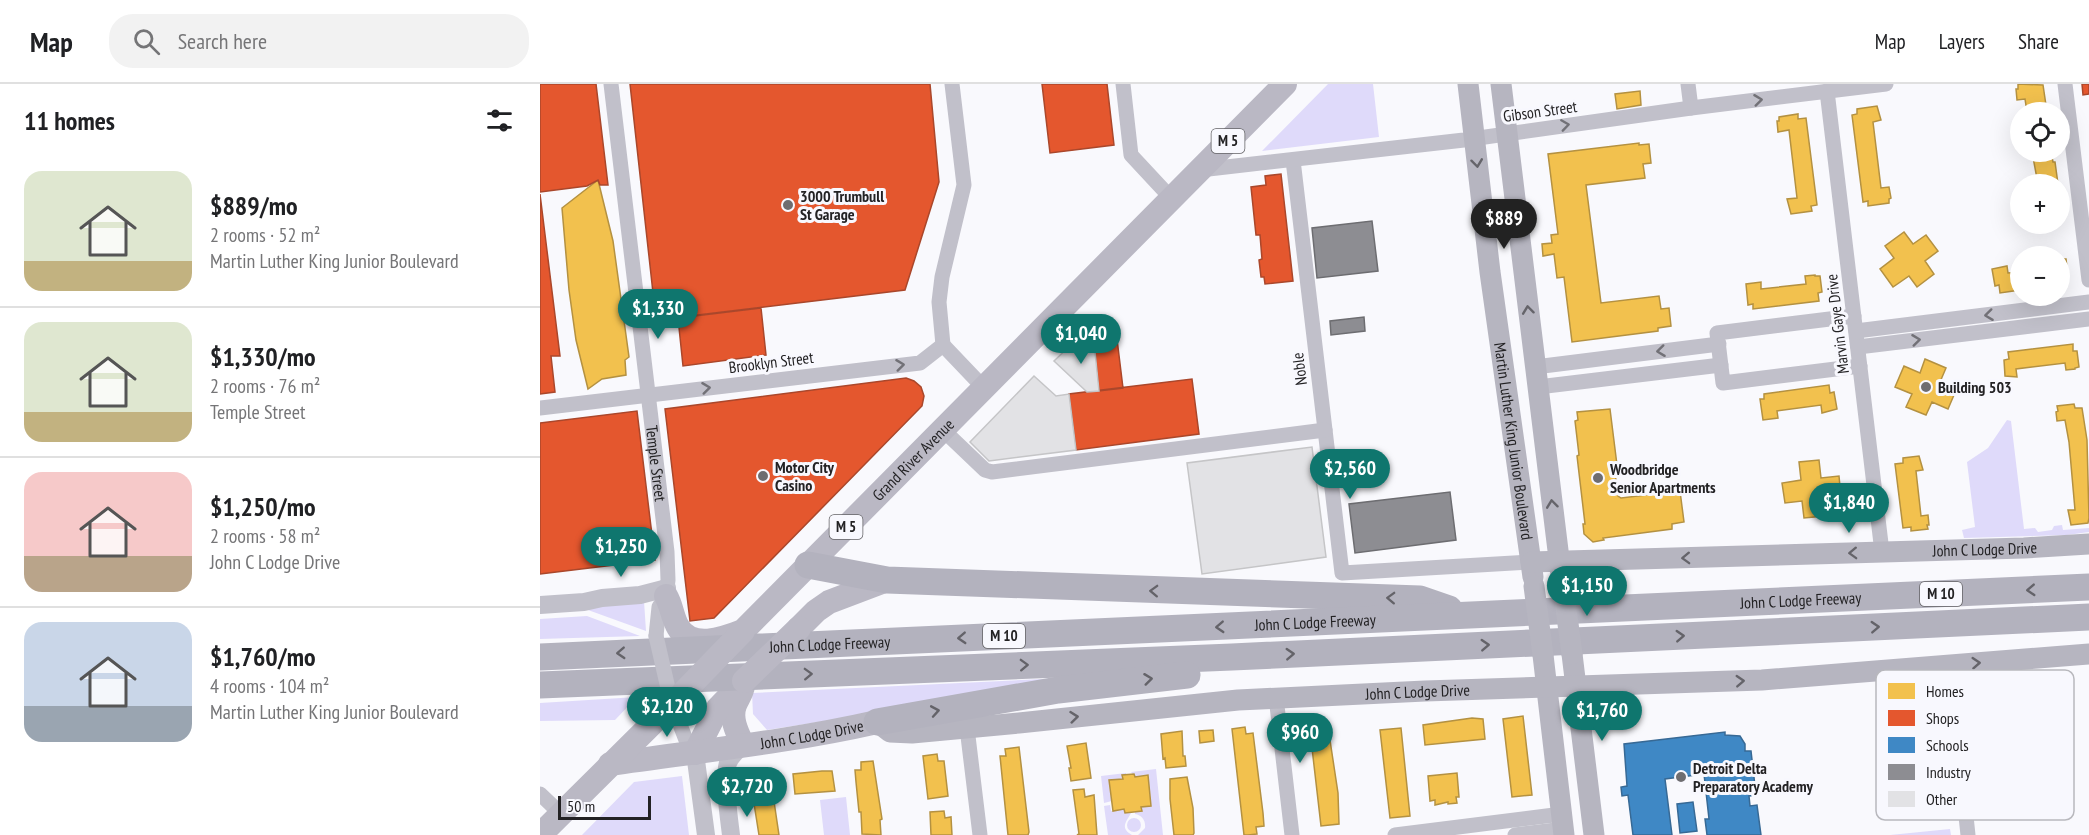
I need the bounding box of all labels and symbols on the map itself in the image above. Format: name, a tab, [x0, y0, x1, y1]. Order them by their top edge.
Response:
one-way arrow	[1753, 94, 1763, 106]
street label: Gibson Street	[1502, 96, 1579, 126]
one-way arrow	[1560, 120, 1569, 132]
road number: M 5	[1212, 129, 1244, 153]
one-way arrow	[1470, 158, 1483, 167]
place label: 3000 Trumbull St Garage	[800, 186, 884, 224]
marker: 3000 Trumbull St Garage	[781, 198, 795, 212]
pin: $889	[1468, 199, 1540, 250]
street label: Marvin Gaye Drive	[1821, 273, 1853, 375]
pin: $1,330	[609, 289, 707, 340]
one-way arrow	[1523, 306, 1535, 315]
one-way arrow	[1985, 308, 1994, 321]
pin: $1,040	[1032, 314, 1130, 365]
one-way arrow	[1911, 334, 1920, 347]
street label: Martin Luther King Junior Boulevard	[1490, 341, 1538, 541]
one-way arrow	[1656, 344, 1665, 357]
street label: Brooklyn Street	[727, 347, 815, 377]
street label: Noble	[1287, 351, 1311, 387]
one-way arrow	[895, 359, 904, 372]
place label: Building 503	[1938, 377, 2012, 397]
marker: Building 503	[1919, 380, 1933, 394]
one-way arrow	[702, 383, 711, 395]
street label: Grand River Avenue	[868, 414, 958, 505]
street label: Temple Street	[642, 424, 671, 503]
pin: $2,560	[1301, 449, 1399, 500]
place label: Motor City Casino	[775, 457, 835, 495]
place label: Woodbridge Senior Apartments	[1609, 459, 1716, 497]
marker: Motor City Casino	[756, 469, 770, 483]
marker: Woodbridge Senior Apartments	[1591, 471, 1605, 485]
pin: $1,840	[1800, 483, 1898, 534]
one-way arrow	[1546, 499, 1558, 508]
road number: M 5	[830, 515, 862, 539]
pin: $1,250	[572, 527, 670, 578]
street label: John C Lodge Drive	[1931, 537, 2038, 561]
one-way arrow	[1849, 547, 1858, 560]
one-way arrow	[1681, 552, 1690, 564]
pin: $1,150	[1538, 566, 1636, 617]
road number: M 10	[1920, 582, 1962, 606]
one-way arrow	[1149, 584, 1158, 597]
one-way arrow	[2026, 584, 2035, 596]
street label: John C Lodge Freeway	[1739, 587, 1862, 613]
one-way arrow	[1386, 592, 1395, 604]
street label: John C Lodge Freeway	[1253, 609, 1376, 635]
one-way arrow	[1216, 620, 1225, 633]
one-way arrow	[1870, 620, 1879, 633]
road number: M 10	[983, 624, 1025, 648]
one-way arrow	[1675, 629, 1684, 642]
street label: John C Lodge Freeway	[768, 631, 891, 657]
one-way arrow	[958, 632, 967, 645]
one-way arrow	[1481, 639, 1490, 652]
one-way arrow	[616, 647, 625, 660]
one-way arrow	[1286, 648, 1295, 661]
one-way arrow	[1972, 657, 1981, 670]
one-way arrow	[1020, 659, 1029, 672]
one-way arrow	[804, 667, 813, 680]
legend	[1876, 670, 2074, 820]
one-way arrow	[1144, 674, 1153, 686]
one-way arrow	[1736, 675, 1745, 688]
street label: John C Lodge Drive	[1364, 680, 1470, 704]
text: Homes	[1926, 681, 1964, 701]
pin: $2,120	[618, 687, 716, 738]
pin: $1,760	[1553, 691, 1651, 742]
one-way arrow	[929, 705, 939, 718]
text: Shops	[1926, 708, 1959, 728]
one-way arrow	[1069, 712, 1079, 724]
pin: $960	[1264, 713, 1336, 764]
street label: John C Lodge Drive	[758, 715, 865, 753]
text: Schools	[1926, 735, 1969, 755]
place label: Detroit Delta Preparatory Academy	[1693, 758, 1814, 796]
text: Industry	[1926, 762, 1971, 782]
pin: $2,720	[698, 767, 796, 818]
marker: Detroit Delta Preparatory Academy	[1674, 770, 1688, 784]
text: Other	[1926, 789, 1958, 809]
scale bar	[558, 793, 651, 820]

